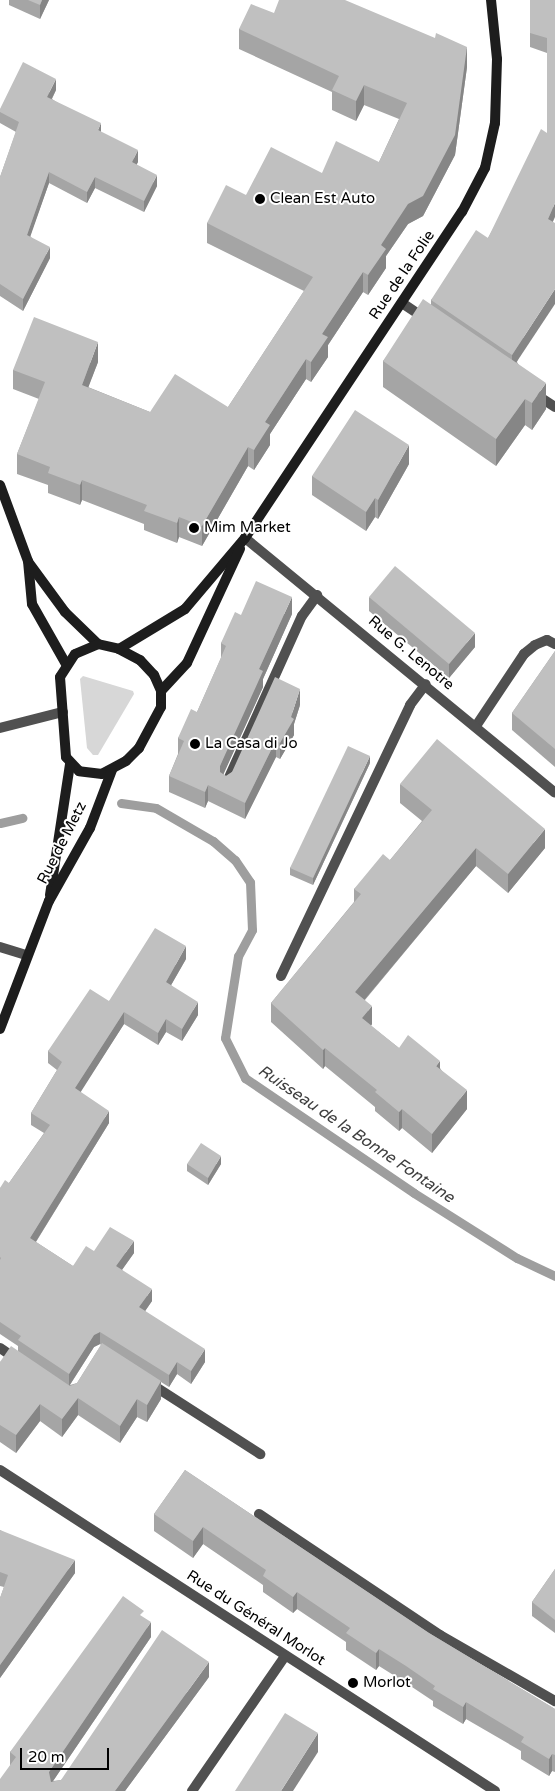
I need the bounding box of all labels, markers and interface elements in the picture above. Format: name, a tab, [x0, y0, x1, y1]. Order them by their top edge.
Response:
place label: Clean Est Auto	[270, 190, 375, 208]
marker: Clean Est Auto	[254, 193, 266, 205]
street label: Rue de la Folie	[366, 227, 438, 323]
place label: Mim Market	[204, 519, 291, 537]
marker: Mim Market	[188, 522, 200, 534]
street label: Rue G. Lenotre	[364, 612, 458, 694]
place label: La Casa di Jo	[205, 735, 298, 753]
marker: La Casa di Jo	[189, 738, 201, 750]
street label: Rue de Metz	[34, 799, 90, 887]
water label: Ruisseau de la Bonne Fontaine	[254, 1061, 458, 1207]
street label: Rue du Général Morlot	[183, 1566, 329, 1670]
place label: Morlot	[363, 1674, 411, 1692]
marker: Morlot	[347, 1677, 359, 1689]
scale bar	[22, 1738, 111, 1770]
text: 20 m	[28, 1748, 65, 1766]

